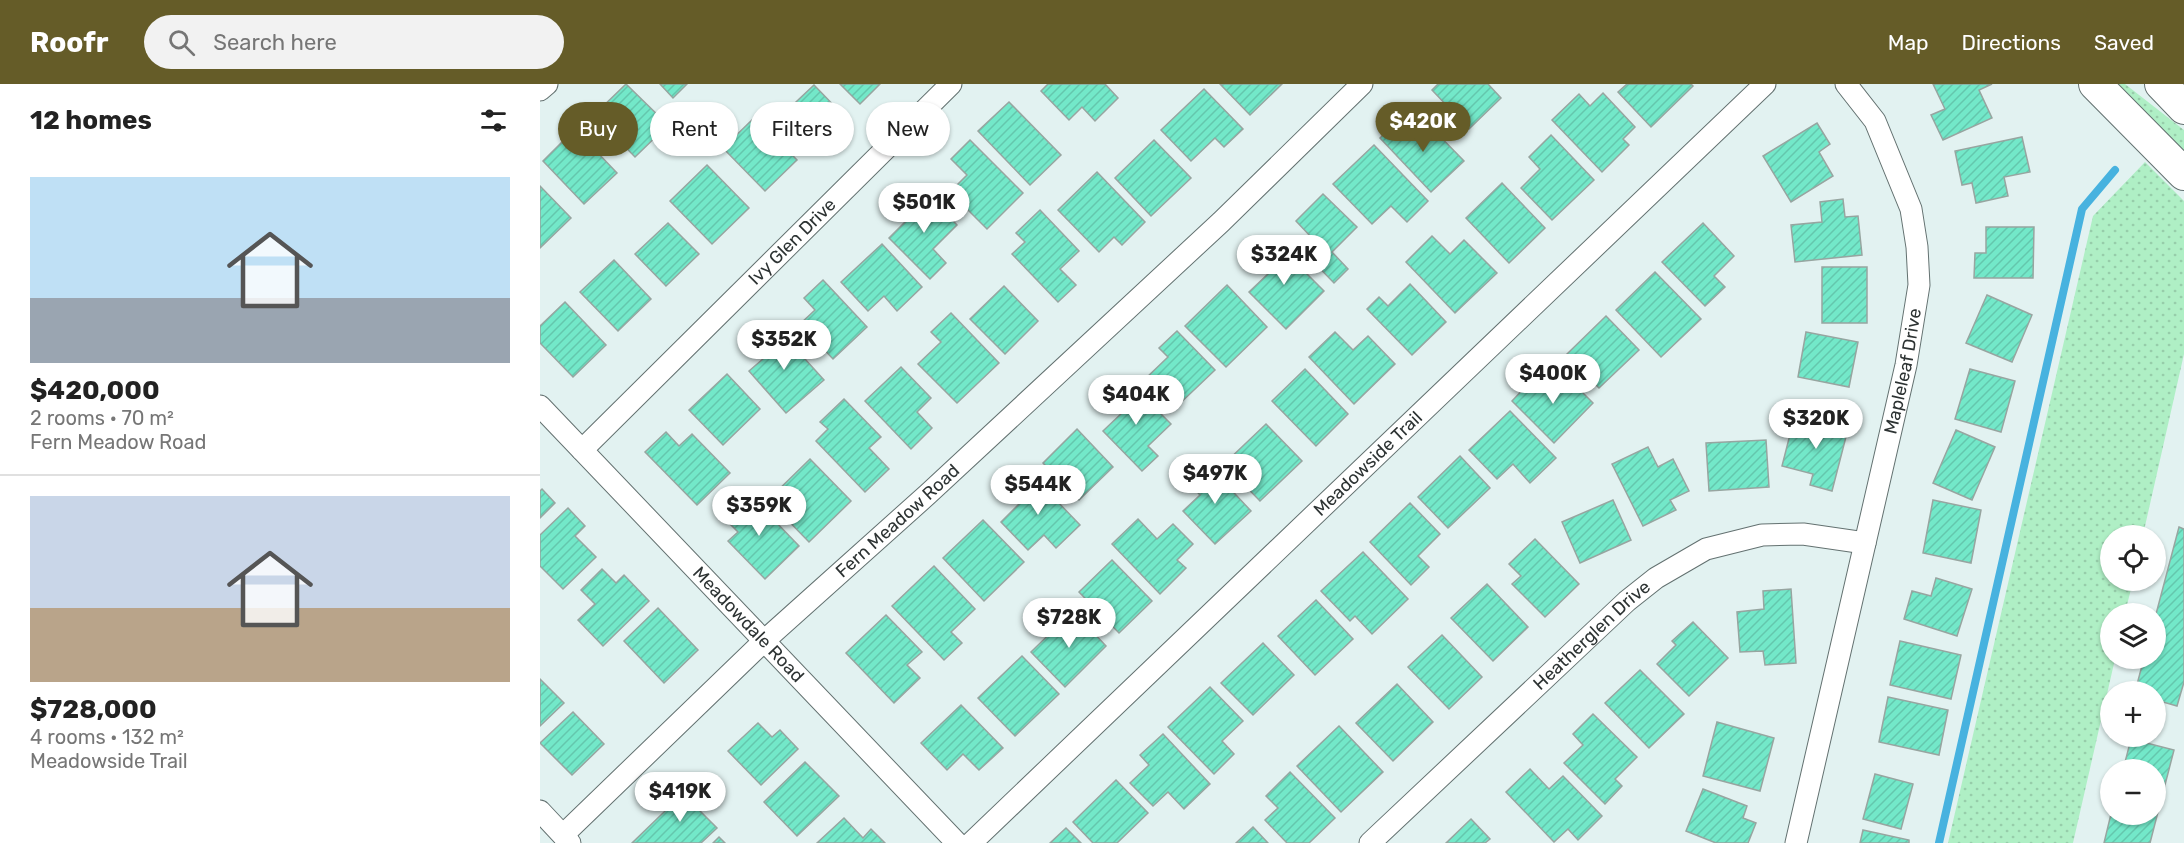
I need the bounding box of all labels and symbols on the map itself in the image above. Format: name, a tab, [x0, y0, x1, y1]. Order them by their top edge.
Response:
pin: $420K	[1381, 102, 1465, 153]
pin: $501K	[882, 183, 966, 234]
street label: Ivy Glen Drive	[744, 194, 840, 290]
pin: $324K	[1242, 235, 1326, 286]
street label: Mapleleaf Drive	[1879, 306, 1926, 436]
pin: $352K	[742, 320, 826, 371]
pin: $400K	[1511, 354, 1595, 405]
pin: $404K	[1094, 375, 1178, 426]
pin: $320K	[1774, 399, 1858, 450]
street label: Meadowside Trail	[1309, 407, 1427, 521]
pin: $497K	[1173, 454, 1257, 505]
street label: Fern Meadow Road	[831, 460, 964, 582]
pin: $544K	[996, 465, 1080, 516]
pin: $359K	[717, 486, 801, 537]
street label: Meadowdale Road	[688, 562, 809, 687]
street label: Heatherglen Drive	[1529, 576, 1655, 695]
pin: $728K	[1027, 598, 1111, 649]
pin: $419K	[638, 772, 722, 823]

